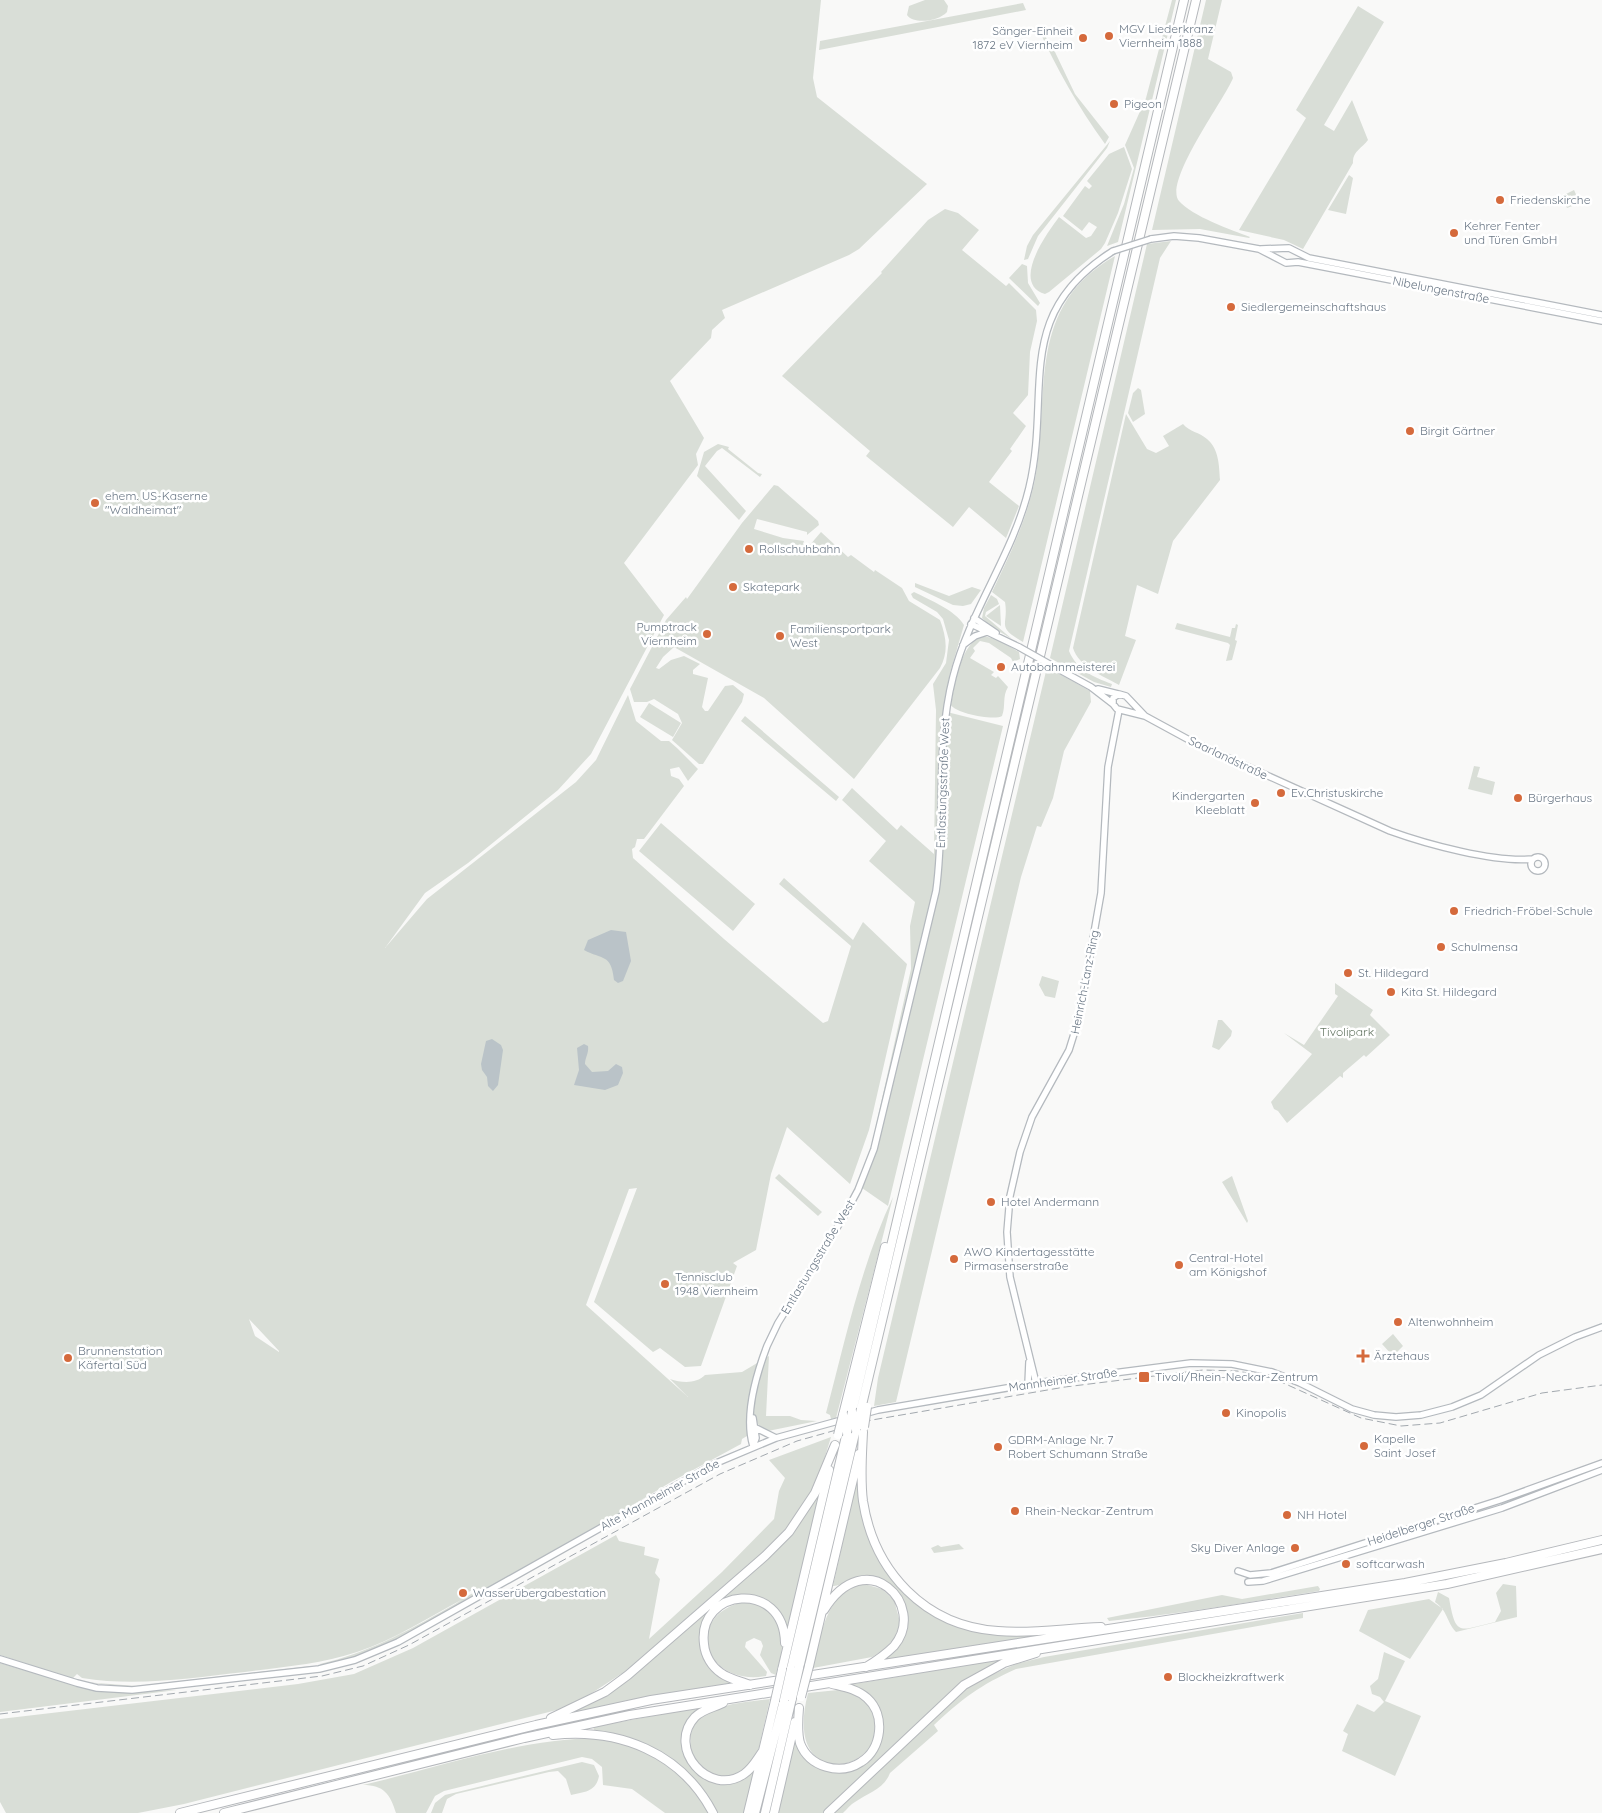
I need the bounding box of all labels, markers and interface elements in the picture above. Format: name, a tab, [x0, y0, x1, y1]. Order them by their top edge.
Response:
place label: MGV Liederkranz Viernheim 1888	[1119, 21, 1214, 50]
place label: Sänger-Einheit 1872 eV Viernheim	[973, 23, 1073, 52]
marker: MGV Liederkranz Viernheim 1888	[1103, 30, 1115, 42]
marker: Sänger-Einheit 1872 eV Viernheim	[1077, 32, 1089, 44]
place label: Pigeon	[1124, 96, 1162, 111]
marker: Pigeon	[1108, 98, 1120, 110]
place label: Friedenskirche	[1510, 192, 1591, 207]
marker: Friedenskirche	[1494, 194, 1506, 206]
place label: Kehrer Fenter und Türen GmbH	[1464, 218, 1558, 247]
marker: Kehrer Fenter und Türen GmbH	[1448, 227, 1460, 239]
street label: Nibelungenstraße	[1391, 273, 1491, 306]
place label: Siedlergemeinschaftshaus	[1241, 299, 1387, 314]
marker: Siedlergemeinschaftshaus	[1225, 301, 1237, 313]
place label: Birgit Gärtner	[1420, 423, 1495, 438]
marker: Birgit Gärtner	[1404, 425, 1416, 437]
place label: ehem. US-Kaserne "Waldheimat"	[105, 488, 208, 517]
marker: ehem. US-Kaserne "Waldheimat"	[89, 497, 101, 509]
place label: Rollschuhbahn	[759, 541, 840, 556]
marker: Rollschuhbahn	[743, 543, 755, 555]
place label: Skatepark	[743, 579, 800, 594]
marker: Skatepark	[727, 581, 739, 593]
place label: Pumptrack Viernheim	[636, 619, 697, 648]
place label: Familiensportpark West	[790, 621, 891, 650]
marker: Pumptrack Viernheim	[701, 628, 713, 640]
marker: Familiensportpark West	[774, 630, 786, 642]
place label: Autobahnmeisterei	[1011, 659, 1115, 674]
marker: Autobahnmeisterei	[995, 661, 1007, 673]
street label: Entlastungsstraße West	[933, 717, 952, 849]
street label: Saarlandstraße	[1186, 733, 1270, 783]
place label: Ev.Christuskirche	[1291, 785, 1384, 800]
marker: Ev.Christuskirche	[1275, 787, 1287, 799]
place label: Kindergarten Kleeblatt	[1172, 788, 1245, 817]
place label: Bürgerhaus	[1528, 790, 1593, 805]
marker: Bürgerhaus	[1512, 792, 1524, 804]
marker: Kindergarten Kleeblatt	[1249, 797, 1261, 809]
place label: Friedrich-Fröbel-Schule	[1464, 903, 1593, 918]
marker: Friedrich-Fröbel-Schule	[1448, 905, 1460, 917]
street label: Heinrich-Lanz-Ring	[1067, 929, 1102, 1035]
place label: Schulmensa	[1451, 939, 1518, 954]
marker: Schulmensa	[1435, 941, 1447, 953]
place label: St. Hildegard	[1358, 965, 1428, 980]
marker: St. Hildegard	[1342, 967, 1354, 979]
place label: Kita St. Hildegard	[1401, 984, 1497, 999]
marker: Kita St. Hildegard	[1385, 986, 1397, 998]
park label: Tivolipark	[1320, 1024, 1374, 1039]
place label: Hotel Andermann	[1001, 1194, 1099, 1209]
marker: Hotel Andermann	[985, 1196, 997, 1208]
street label: Entlastungsstraße West	[777, 1197, 858, 1317]
place label: AWO Kindertagesstätte Pirmasenserstraße	[964, 1244, 1095, 1273]
place label: Central-Hotel am Königshof	[1189, 1250, 1267, 1279]
marker: AWO Kindertagesstätte Pirmasenserstraße	[948, 1253, 960, 1265]
marker: Central-Hotel am Königshof	[1173, 1259, 1185, 1271]
place label: Tennisclub 1948 Viernheim	[675, 1269, 758, 1298]
marker: Tennisclub 1948 Viernheim	[659, 1278, 671, 1290]
place label: Altenwohnheim	[1408, 1314, 1493, 1329]
marker: Altenwohnheim	[1392, 1316, 1404, 1328]
place label: Brunnenstation Käfertal Süd	[78, 1343, 163, 1372]
place label: Ärztehaus	[1374, 1348, 1430, 1363]
marker: Ärztehaus	[1356, 1349, 1370, 1363]
marker: Brunnenstation Käfertal Süd	[62, 1352, 74, 1364]
street label: Mannheimer Straße	[1008, 1364, 1118, 1395]
place label: Tivoli/Rhein-Neckar-Zentrum	[1155, 1369, 1318, 1384]
marker: Tivoli/Rhein-Neckar-Zentrum	[1137, 1370, 1151, 1384]
place label: Kinopolis	[1236, 1405, 1287, 1420]
marker: Kinopolis	[1220, 1407, 1232, 1419]
place label: Kapelle Saint Josef	[1374, 1431, 1436, 1460]
place label: GDRM-Anlage Nr. 7 Robert Schumann Straße	[1008, 1432, 1148, 1461]
marker: Kapelle Saint Josef	[1358, 1440, 1370, 1452]
marker: GDRM-Anlage Nr. 7 Robert Schumann Straße	[992, 1441, 1004, 1453]
street label: Alte Mannheimer Straße	[598, 1455, 722, 1534]
street label: Heidelberger Straße	[1365, 1500, 1477, 1549]
place label: Rhein-Neckar-Zentrum	[1025, 1503, 1153, 1518]
marker: Rhein-Neckar-Zentrum	[1009, 1505, 1021, 1517]
place label: NH Hotel	[1297, 1507, 1347, 1522]
marker: NH Hotel	[1281, 1509, 1293, 1521]
place label: Sky Diver Anlage	[1191, 1540, 1285, 1555]
marker: Sky Diver Anlage	[1289, 1542, 1301, 1554]
place label: softcarwash	[1356, 1556, 1425, 1571]
marker: softcarwash	[1340, 1558, 1352, 1570]
place label: Wasserübergabestation	[473, 1585, 606, 1600]
marker: Wasserübergabestation	[457, 1587, 469, 1599]
place label: Blockheizkraftwerk	[1178, 1669, 1284, 1684]
marker: Blockheizkraftwerk	[1162, 1671, 1174, 1683]

